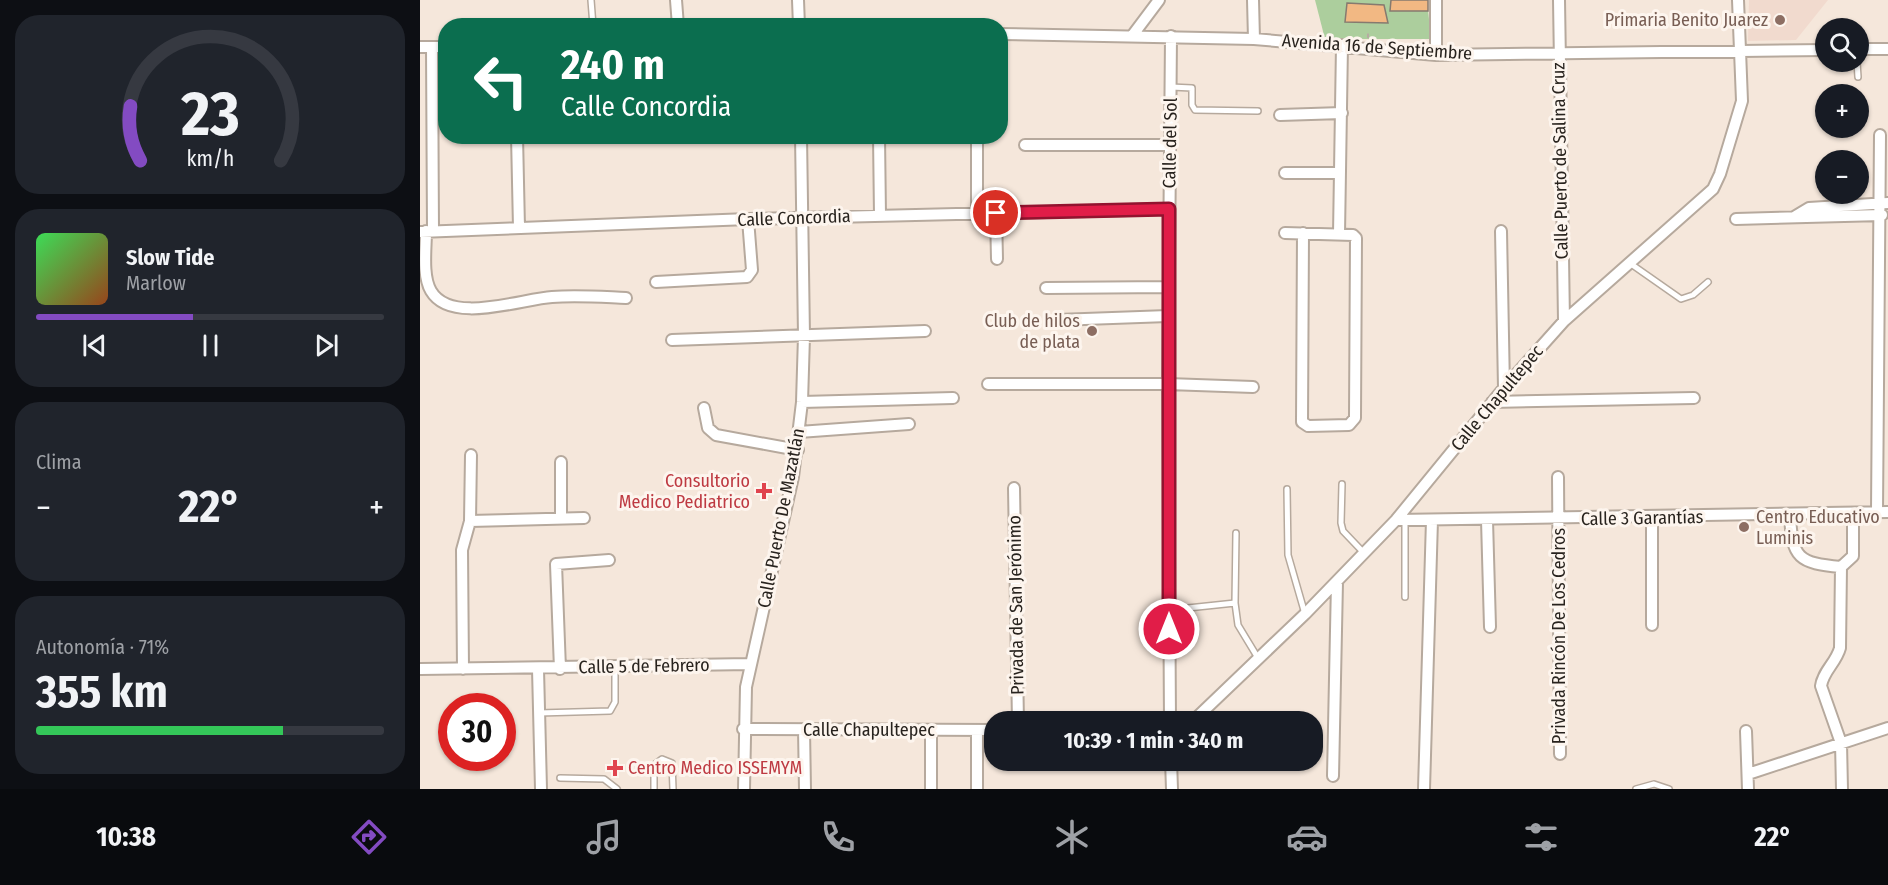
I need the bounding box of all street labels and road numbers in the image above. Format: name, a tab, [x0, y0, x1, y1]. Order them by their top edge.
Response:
street label: Avenida 16 de Septiembre	[1281, 29, 1473, 65]
street label: Calle Puerto de Salina Cruz	[1547, 62, 1573, 260]
street label: Calle del Sol	[1158, 97, 1182, 189]
street label: Calle Concordia	[737, 205, 851, 231]
street label: Calle Chapultepec	[1446, 340, 1548, 456]
street label: Calle Puerto De Mazatlán	[753, 426, 809, 610]
street label: Calle 3 Garantías	[1581, 506, 1704, 530]
street label: Privada de San Jerónimo	[1003, 515, 1029, 695]
street label: Privada Rincón De Los Cedros	[1548, 528, 1570, 744]
street label: Calle 5 de Febrero	[578, 654, 710, 678]
street label: Calle Chapultepec	[803, 719, 935, 741]

